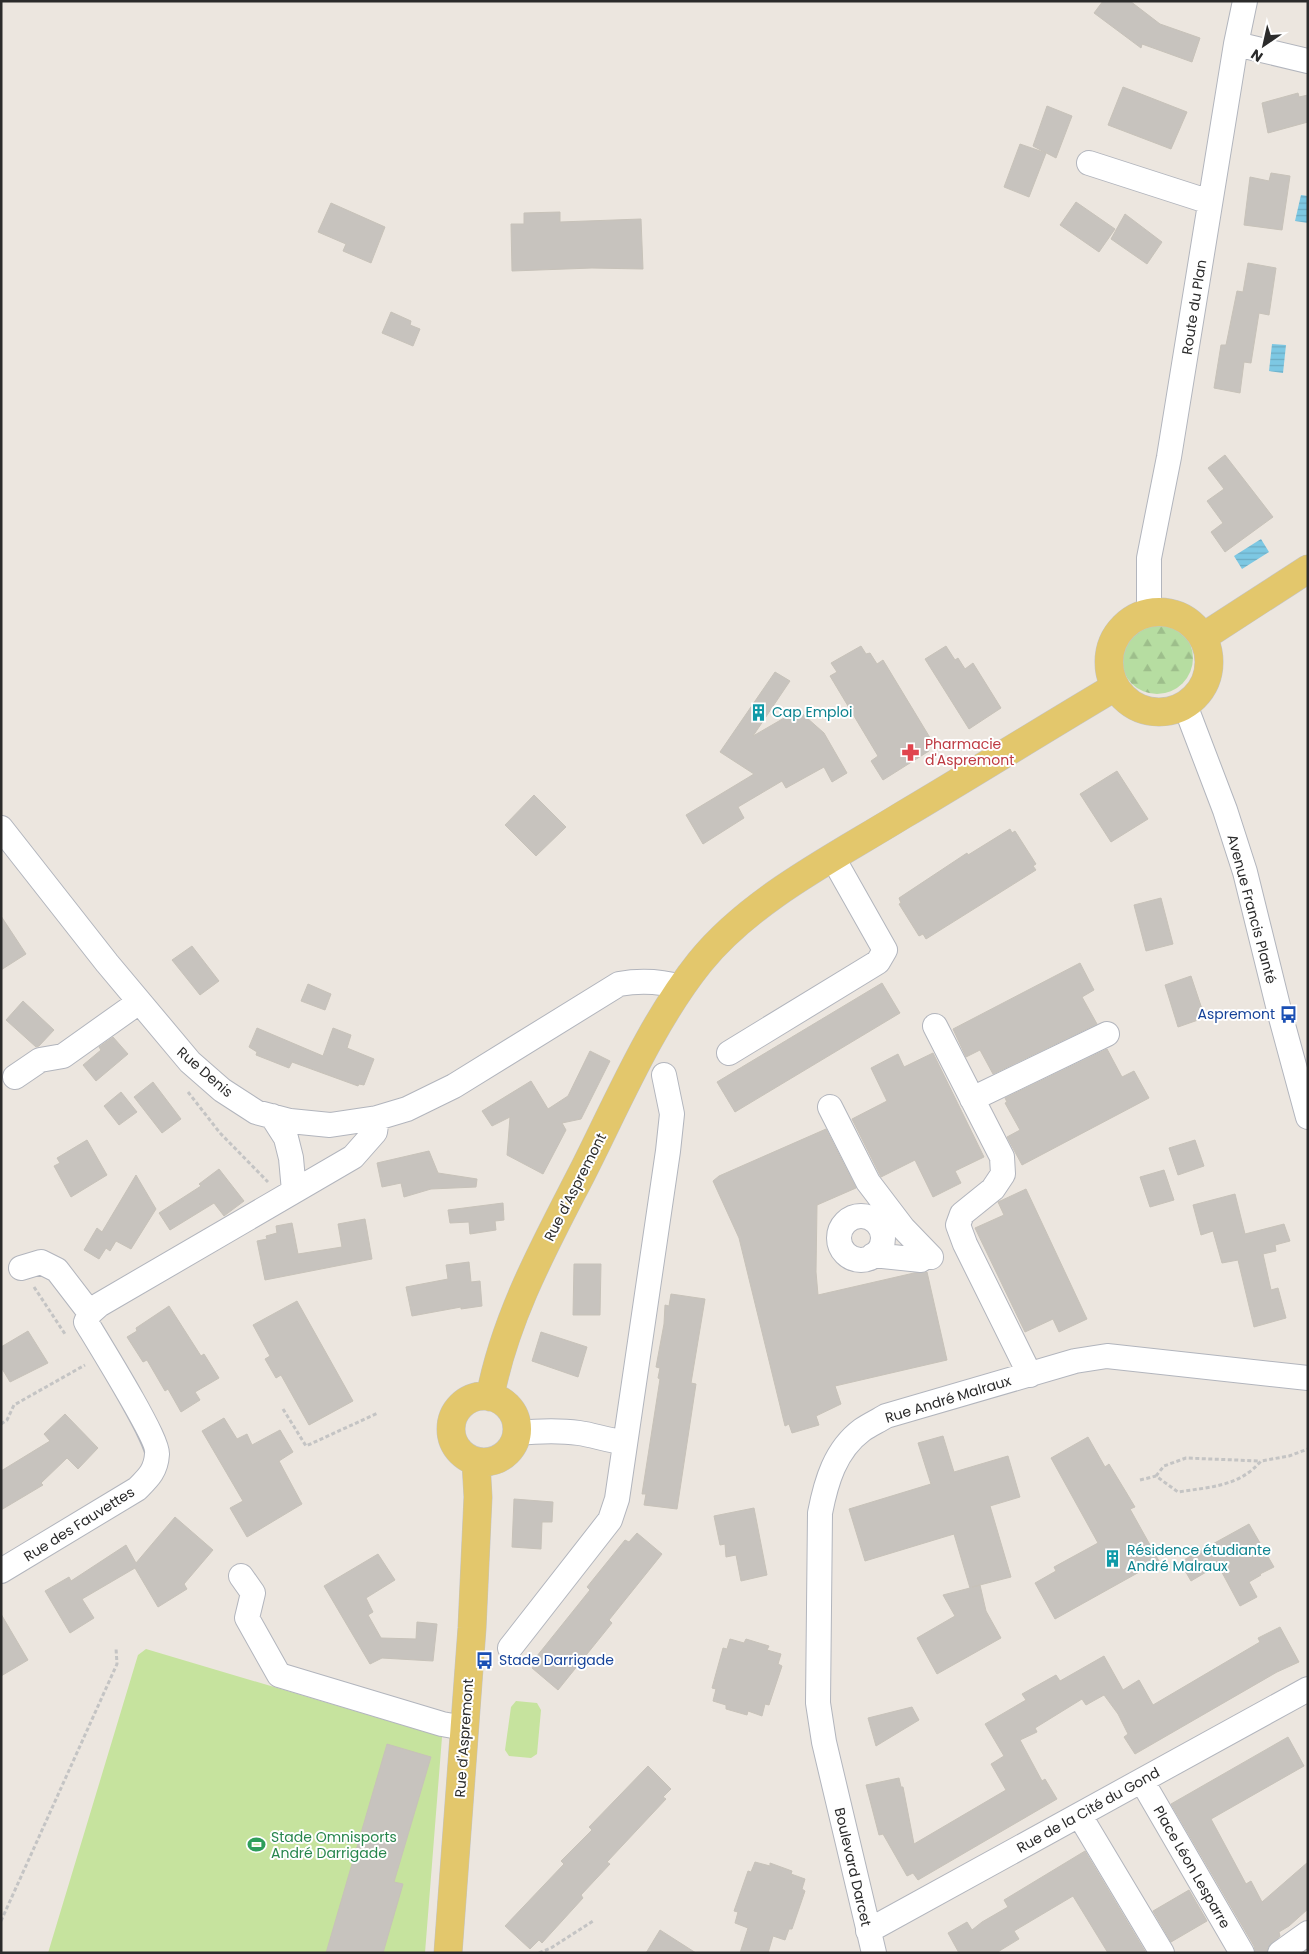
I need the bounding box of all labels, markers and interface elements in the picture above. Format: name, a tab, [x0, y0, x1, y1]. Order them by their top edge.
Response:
north arrow	[1239, 20, 1289, 70]
text: N	[1247, 45, 1267, 67]
street label: Route du Plan	[1177, 258, 1211, 356]
building icon: Cap Emploi	[748, 702, 768, 722]
place label: Cap Emploi	[772, 702, 852, 722]
place label: Pharmacie d'Aspremont	[925, 734, 1014, 770]
pharmacy icon: Pharmacie d'Aspremont	[901, 742, 921, 762]
street label: Avenue Francis Planté	[1222, 832, 1282, 986]
place label: Aspremont	[1197, 1004, 1275, 1024]
bus stop icon: Aspremont	[1279, 1004, 1299, 1024]
street label: Rue Denis	[173, 1042, 237, 1102]
street label: Rue d'Aspremont	[539, 1129, 611, 1245]
street label: Rue André Malraux	[883, 1370, 1014, 1428]
street label: Rue des Fauvettes	[20, 1482, 138, 1566]
place label: Résidence étudiante André Malraux	[1127, 1540, 1271, 1576]
building icon: Résidence étudiante André Malraux	[1103, 1548, 1123, 1568]
bus stop icon: Stade Darrigade	[475, 1650, 495, 1670]
place label: Stade Darrigade	[499, 1650, 614, 1670]
street label: Rue d'Aspremont	[450, 1678, 478, 1798]
street label: Rue de la Cité du Gond	[1013, 1762, 1163, 1858]
street label: Place Léon Lesparre	[1149, 1802, 1235, 1932]
street label: Boulevard Darcet	[830, 1806, 876, 1928]
place label: Stade Omnisports André Darrigade	[271, 1827, 397, 1863]
sports icon: Stade Omnisports André Darrigade	[247, 1835, 267, 1855]

